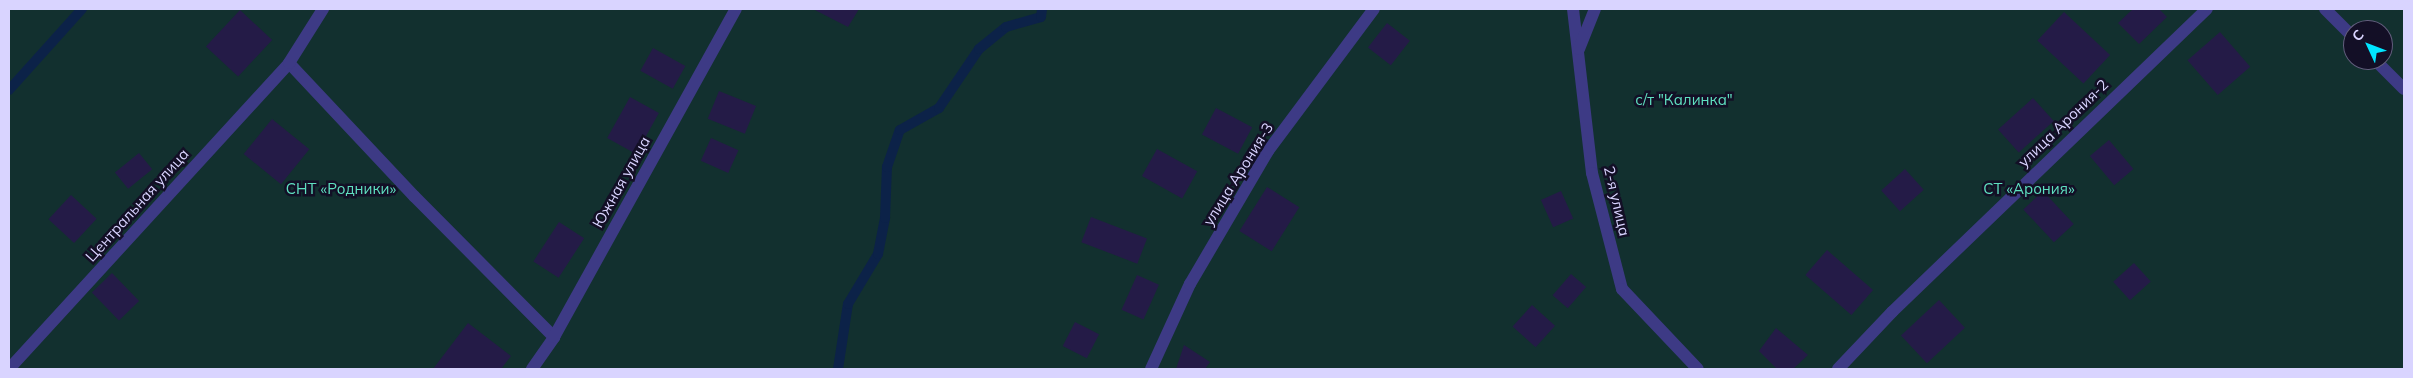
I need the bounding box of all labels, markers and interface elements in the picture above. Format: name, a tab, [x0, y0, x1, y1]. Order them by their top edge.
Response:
north arrow	[2343, 20, 2393, 70]
text: С	[2348, 26, 2368, 45]
street label: улица Арония-2	[2014, 76, 2112, 170]
park label: с/т "Калинка"	[1635, 91, 1733, 109]
street label: улица Арония-3	[1199, 119, 1277, 229]
street label: Южная улица	[588, 133, 654, 231]
street label: Центральная улица	[82, 145, 192, 265]
street label: 2-я улица	[1600, 164, 1634, 238]
park label: СНТ «Родники»	[286, 180, 396, 198]
park label: СТ «Арония»	[1983, 180, 2075, 198]

